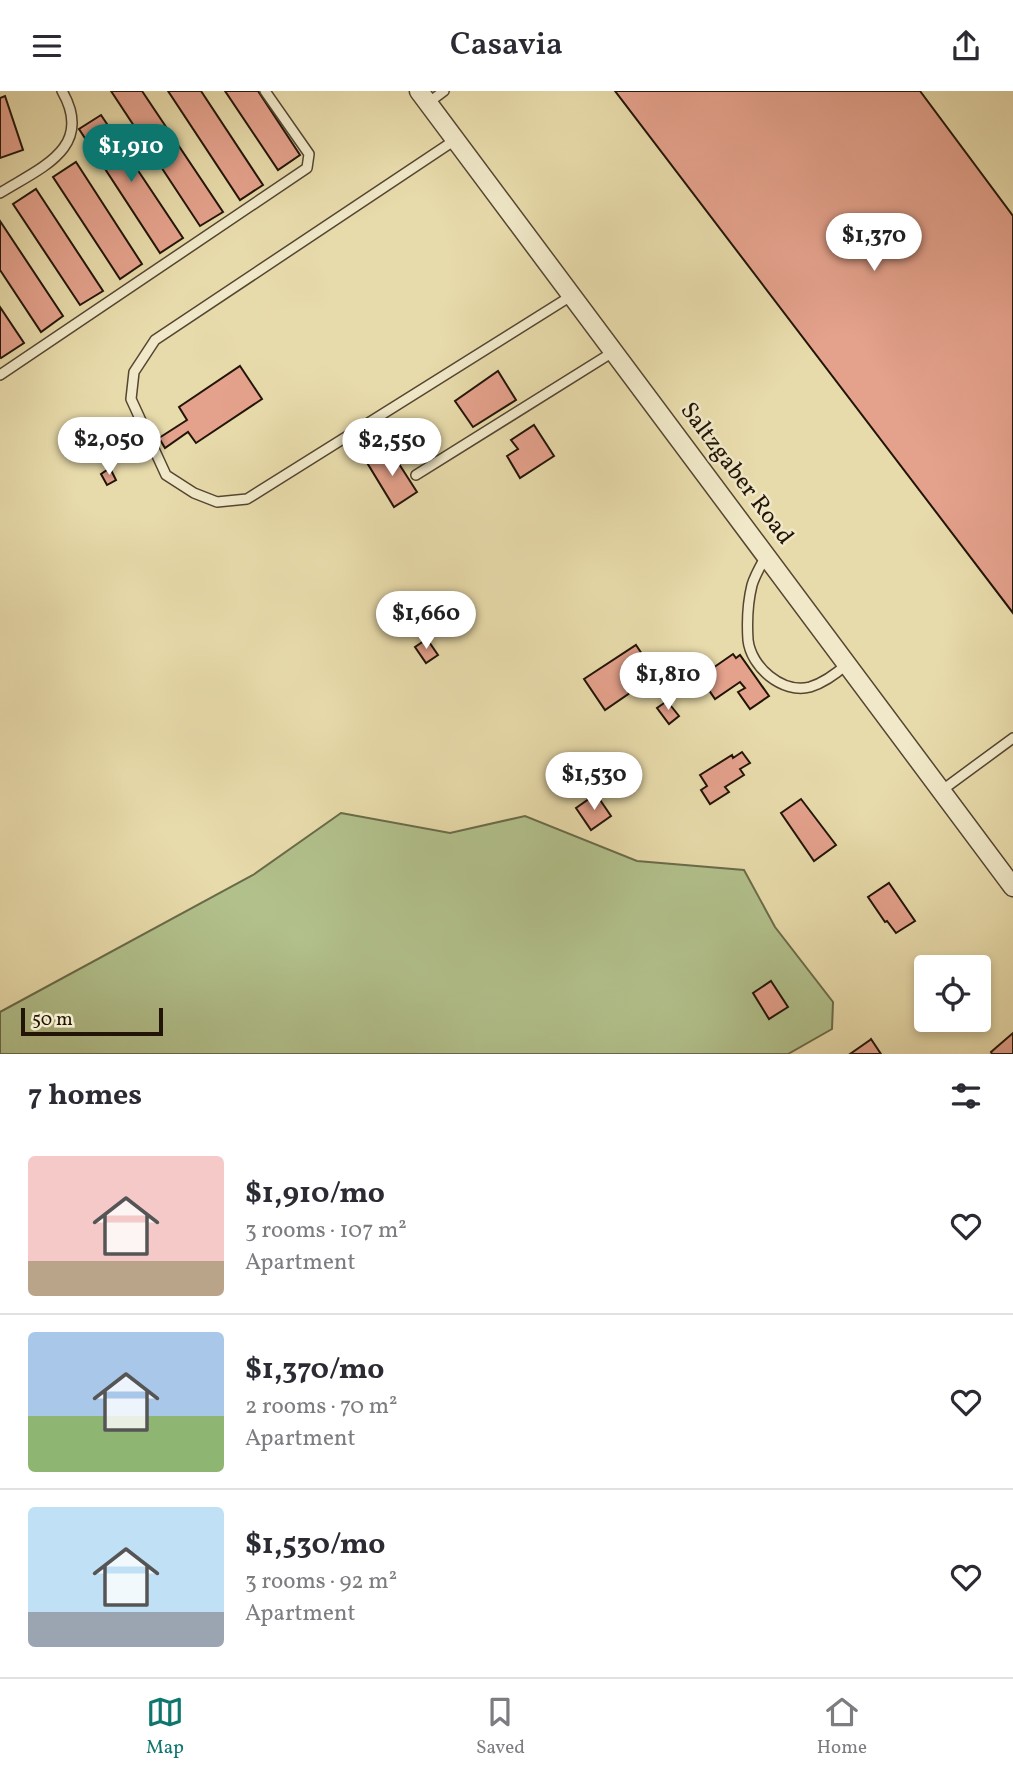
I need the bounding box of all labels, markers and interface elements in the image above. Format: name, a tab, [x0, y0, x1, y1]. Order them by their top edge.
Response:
text: Casavia	[450, 24, 563, 68]
icon: menu	[28, 27, 66, 65]
icon: share	[947, 27, 985, 65]
pin: $1,910	[74, 125, 188, 184]
text: $1,910	[99, 131, 163, 163]
pin: $1,370	[817, 213, 931, 273]
text: $1,370	[842, 220, 906, 252]
street label: Saltzgaber Road	[671, 396, 801, 552]
pin: $2,050	[52, 417, 166, 477]
pin: $2,550	[335, 419, 449, 478]
text: $2,050	[74, 424, 144, 456]
text: $2,550	[358, 425, 426, 457]
pin: $1,660	[369, 591, 483, 651]
text: $1,660	[392, 598, 460, 630]
pin: $1,810	[611, 653, 725, 712]
text: $1,810	[636, 659, 700, 691]
pin: $1,530	[537, 753, 651, 812]
text: $1,530	[561, 759, 627, 791]
map controls	[914, 955, 991, 1032]
button: locate	[914, 955, 991, 1032]
scale bar	[21, 1005, 163, 1037]
text: 50 m	[32, 1007, 73, 1033]
text: 7 homes	[28, 1075, 142, 1117]
icon: filters	[947, 1077, 985, 1115]
text: $1,910/mo	[245, 1173, 385, 1215]
icon: home	[84, 1184, 168, 1268]
icon: heart	[947, 1207, 985, 1245]
text: 3 rooms · 107 m²	[245, 1215, 407, 1247]
text: Apartment	[245, 1247, 356, 1279]
text: $1,370/mo	[245, 1349, 384, 1391]
icon: home	[84, 1360, 168, 1444]
icon: heart	[947, 1383, 985, 1421]
text: 2 rooms · 70 m²	[245, 1391, 398, 1423]
text: Apartment	[245, 1423, 356, 1455]
text: $1,530/mo	[245, 1524, 385, 1566]
icon: home	[84, 1535, 168, 1619]
icon: heart	[947, 1558, 985, 1596]
text: 3 rooms · 92 m²	[245, 1566, 397, 1598]
text: Apartment	[245, 1598, 356, 1630]
tab: Map	[146, 1693, 184, 1761]
tab: Saved	[476, 1693, 525, 1761]
tab: Home	[817, 1693, 867, 1761]

